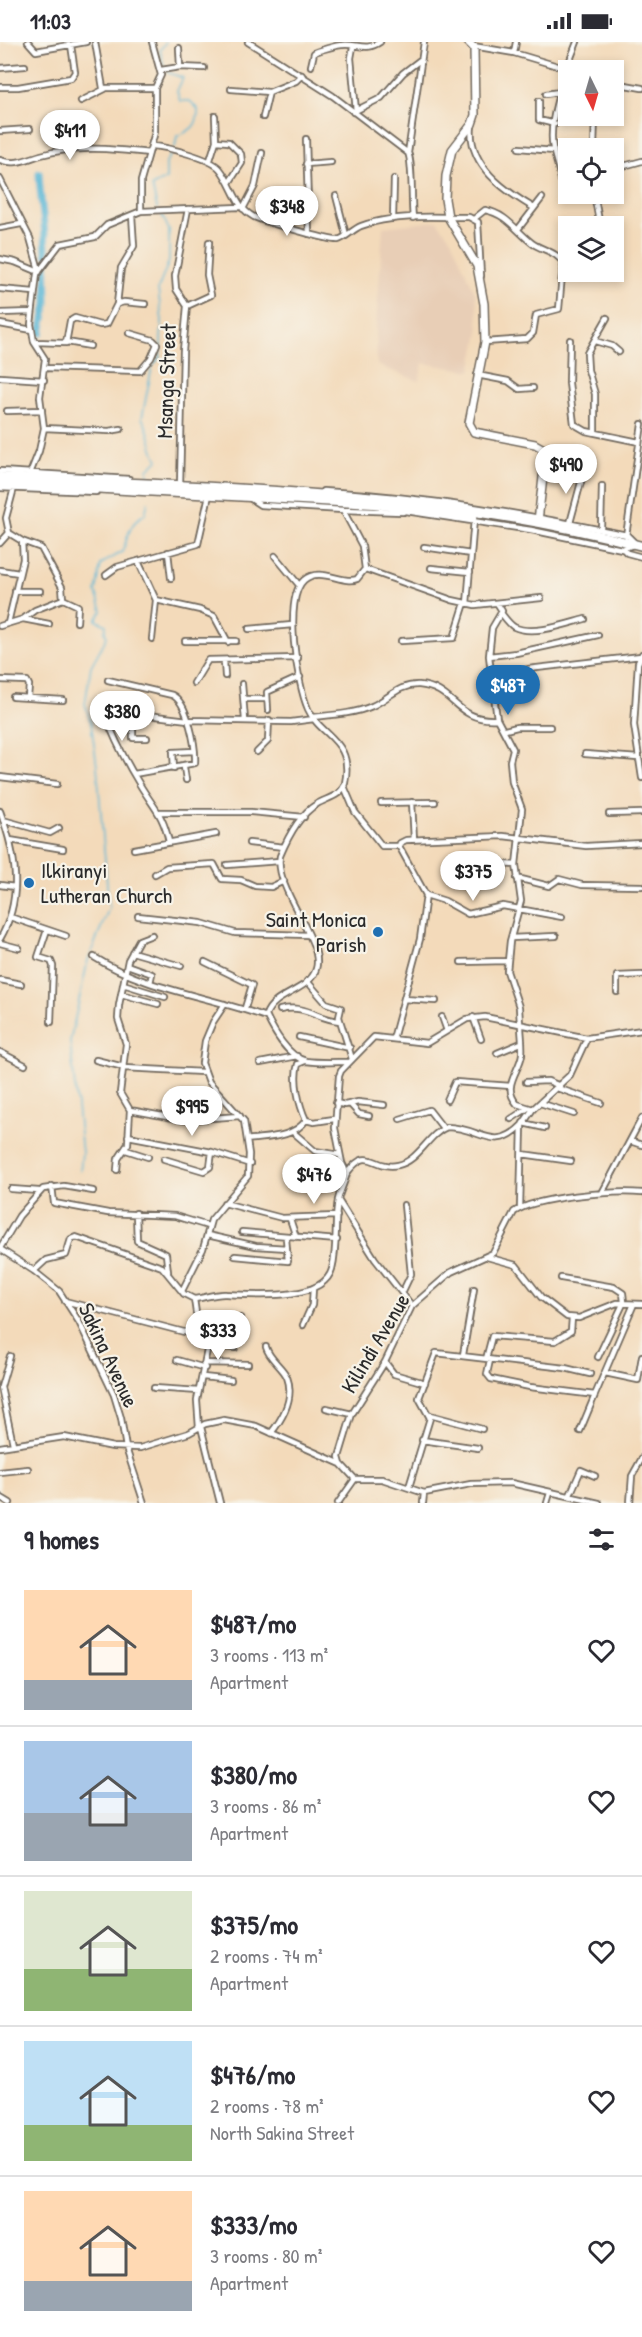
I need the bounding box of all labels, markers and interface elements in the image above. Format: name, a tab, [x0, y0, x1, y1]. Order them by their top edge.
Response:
text: 11:03	[30, 6, 71, 36]
north arrow	[558, 60, 624, 126]
map controls	[558, 60, 624, 282]
pin: $411	[34, 110, 106, 161]
text: $411	[54, 116, 86, 143]
button: locate	[558, 138, 624, 204]
pin: $348	[251, 186, 323, 237]
text: $348	[269, 192, 305, 219]
button: layers	[558, 216, 624, 282]
street label: Msanga Street	[149, 323, 183, 439]
pin: $490	[530, 444, 602, 495]
text: $490	[549, 450, 583, 477]
pin: $487	[472, 665, 544, 716]
text: $487	[490, 671, 526, 698]
pin: $380	[86, 691, 158, 742]
text: $380	[104, 697, 140, 724]
pin: $375	[437, 851, 509, 902]
place label: Ilkiranyi Lutheran Church	[41, 855, 172, 910]
text: $375	[454, 857, 492, 884]
marker: Ilkiranyi Lutheran Church	[22, 876, 36, 890]
place label: Saint Monica Parish	[266, 904, 366, 959]
marker: Saint Monica Parish	[371, 925, 385, 939]
pin: $995	[156, 1086, 228, 1137]
text: $995	[175, 1092, 209, 1119]
pin: $476	[278, 1154, 350, 1205]
text: $476	[296, 1160, 332, 1187]
street label: Kilindi Avenue	[333, 1287, 417, 1399]
street label: Sakina Avenue	[72, 1298, 146, 1412]
pin: $333	[182, 1310, 254, 1361]
text: $333	[199, 1316, 237, 1343]
text: 9 homes	[24, 1522, 99, 1557]
icon: filters	[585, 1523, 618, 1556]
text: $487/mo	[210, 1606, 296, 1641]
icon: home	[72, 1614, 144, 1686]
icon: heart	[585, 1634, 618, 1667]
text: 3 rooms · 113 m²	[210, 1641, 328, 1668]
text: Apartment	[210, 1668, 288, 1695]
text: $380/mo	[210, 1757, 297, 1792]
icon: home	[72, 1765, 144, 1837]
icon: heart	[585, 1785, 618, 1818]
text: 3 rooms · 86 m²	[210, 1792, 321, 1819]
text: Apartment	[210, 1819, 288, 1846]
text: $375/mo	[210, 1907, 298, 1942]
icon: home	[72, 1915, 144, 1987]
icon: heart	[585, 1935, 618, 1968]
text: 2 rooms · 74 m²	[210, 1942, 322, 1969]
text: Apartment	[210, 1969, 288, 1996]
text: $476/mo	[210, 2057, 295, 2092]
icon: home	[72, 2065, 144, 2137]
icon: heart	[585, 2085, 618, 2118]
text: 2 rooms · 78 m²	[210, 2092, 324, 2119]
text: North Sakina Street	[210, 2119, 354, 2146]
text: $333/mo	[210, 2207, 297, 2242]
icon: home	[72, 2215, 144, 2287]
icon: heart	[585, 2235, 618, 2268]
text: 3 rooms · 80 m²	[210, 2242, 322, 2269]
text: Apartment	[210, 2269, 288, 2296]

